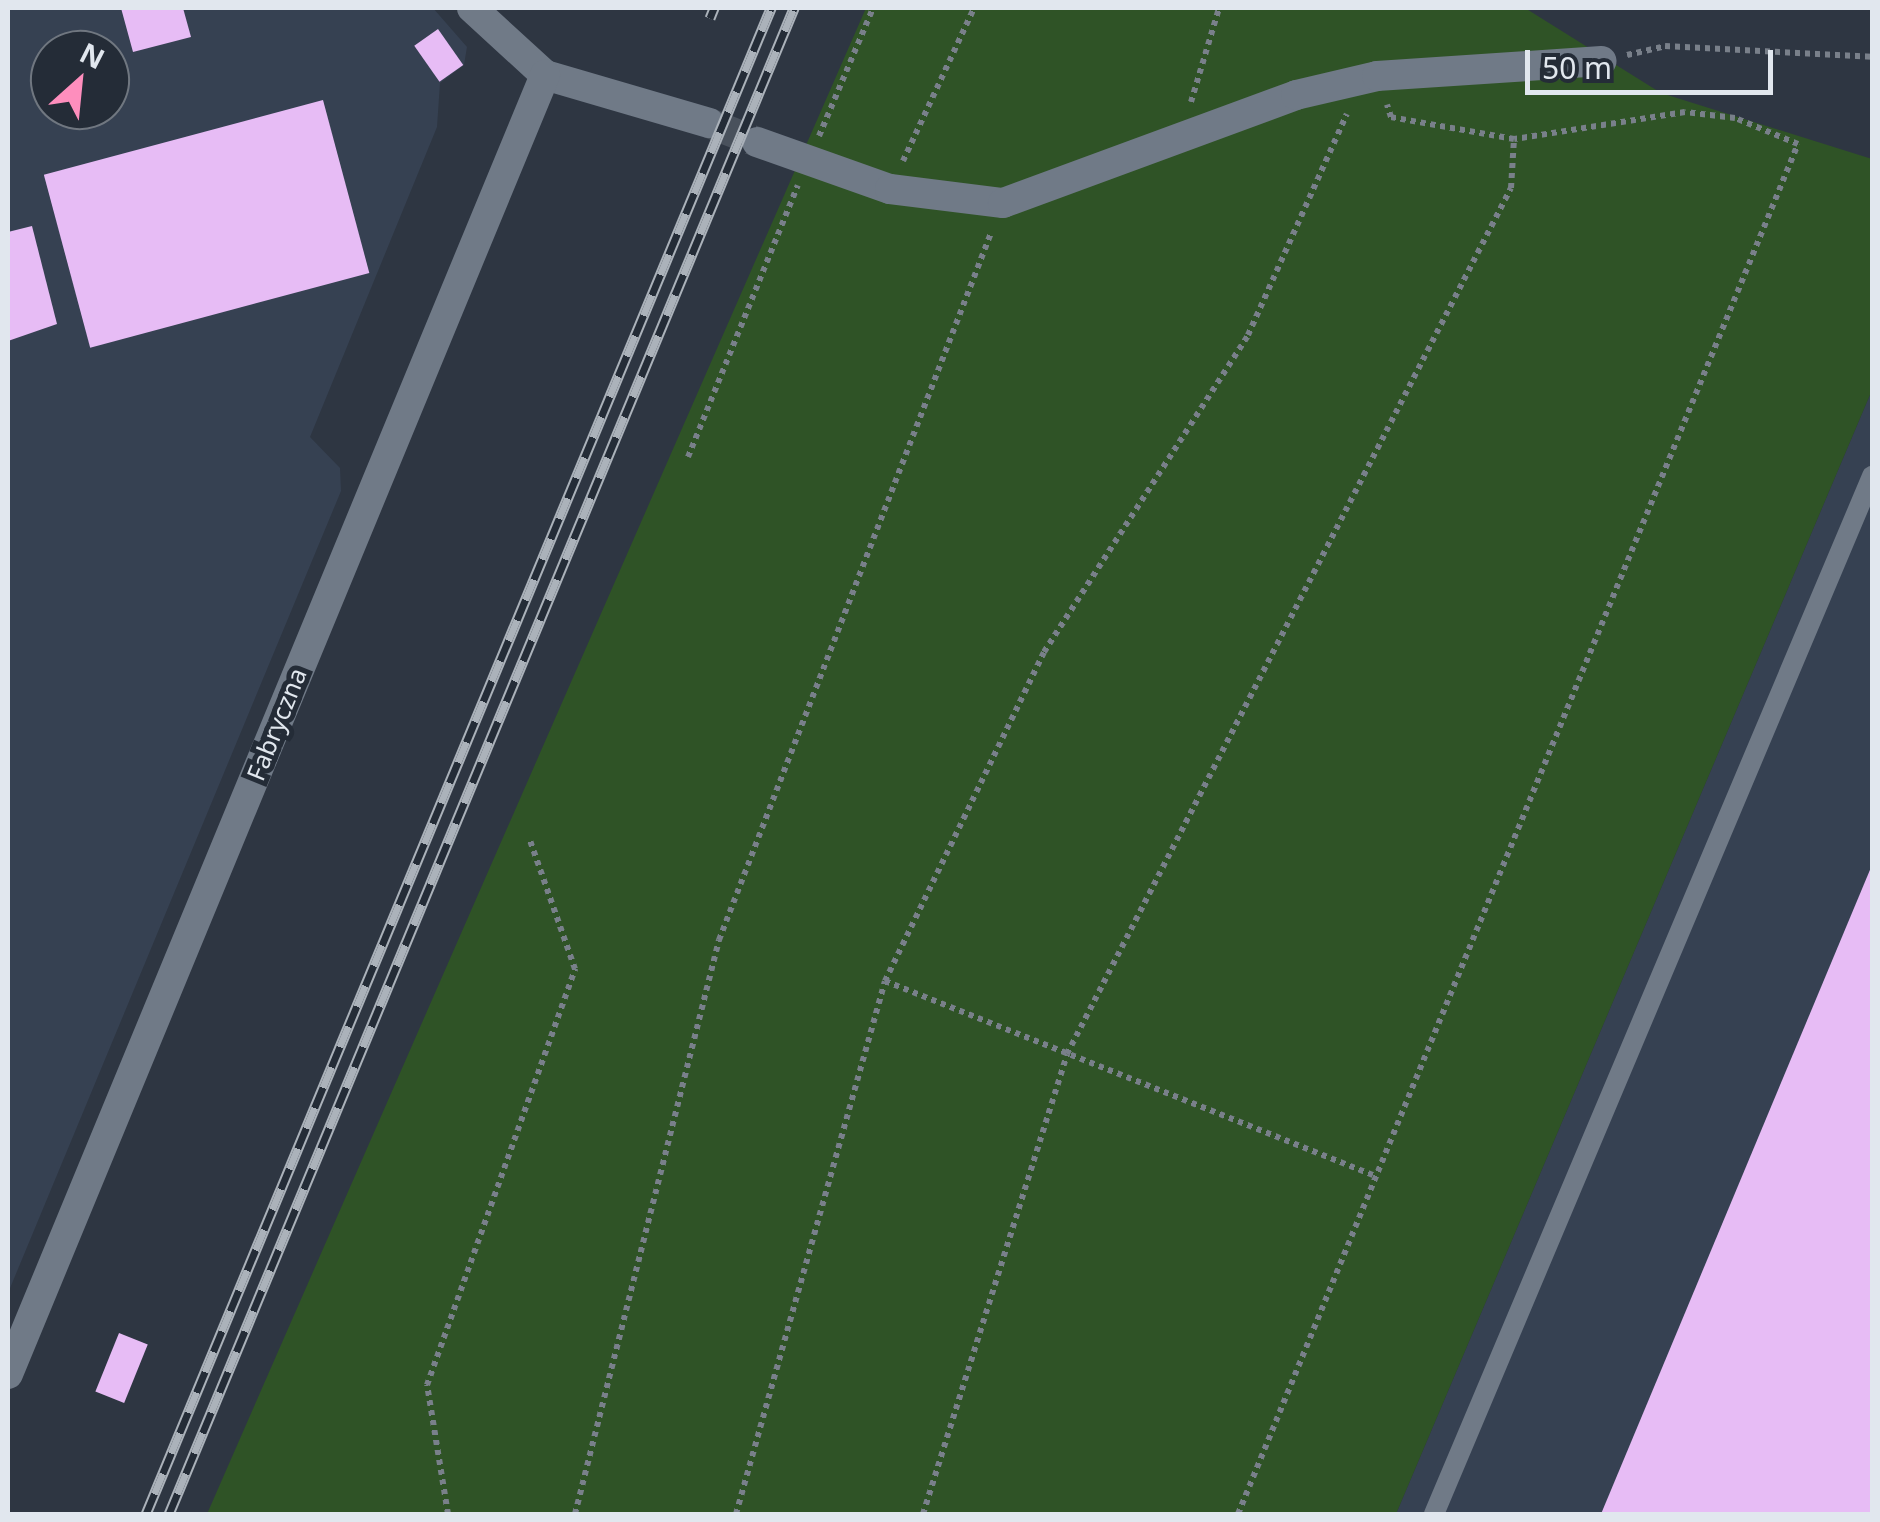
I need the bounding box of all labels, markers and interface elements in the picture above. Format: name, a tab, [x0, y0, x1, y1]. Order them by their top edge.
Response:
north arrow	[30, 30, 130, 130]
scale bar	[1530, 30, 1778, 92]
text: N	[74, 33, 111, 77]
text: 50 m	[1542, 47, 1612, 88]
street label: Fabryczna	[240, 663, 312, 785]

